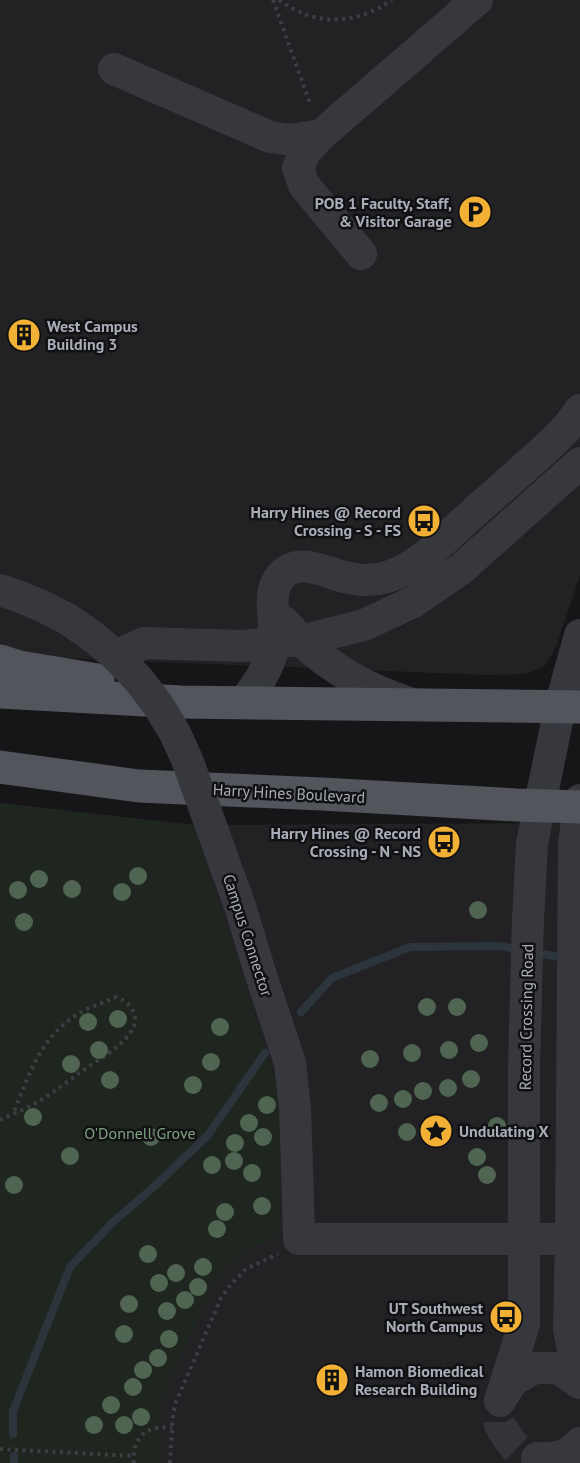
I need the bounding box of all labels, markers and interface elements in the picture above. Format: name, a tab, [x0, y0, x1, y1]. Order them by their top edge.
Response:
place label: POB 1 Faculty, Staff, & Visitor Garage	[315, 193, 452, 231]
parking icon: POB 1 Faculty, Staff, & Visitor Garage	[457, 194, 493, 230]
place label: West Campus Building 3	[47, 316, 138, 354]
building icon: West Campus Building 3	[6, 317, 42, 353]
place label: Harry Hines @ Record Crossing - S - FS	[251, 502, 401, 540]
bus stop icon: Harry Hines @ Record Crossing - S - FS	[406, 503, 442, 539]
street label: Harry Hines Boulevard	[212, 779, 366, 807]
place label: Harry Hines @ Record Crossing - N - NS	[271, 823, 421, 861]
bus stop icon: Harry Hines @ Record Crossing - N - NS	[426, 824, 462, 860]
street label: Campus Connector	[219, 871, 277, 999]
street label: Record Crossing Road	[515, 944, 537, 1090]
place icon: Undulating X	[418, 1113, 454, 1149]
place label: Undulating X	[459, 1121, 549, 1141]
park label: O'Donnell Grove	[84, 1123, 196, 1143]
place label: UT Southwest North Campus	[386, 1298, 483, 1336]
bus stop icon: UT Southwest North Campus	[488, 1299, 524, 1335]
place label: Hamon Biomedical Research Building	[355, 1361, 484, 1399]
building icon: Hamon Biomedical Research Building	[314, 1362, 350, 1398]

